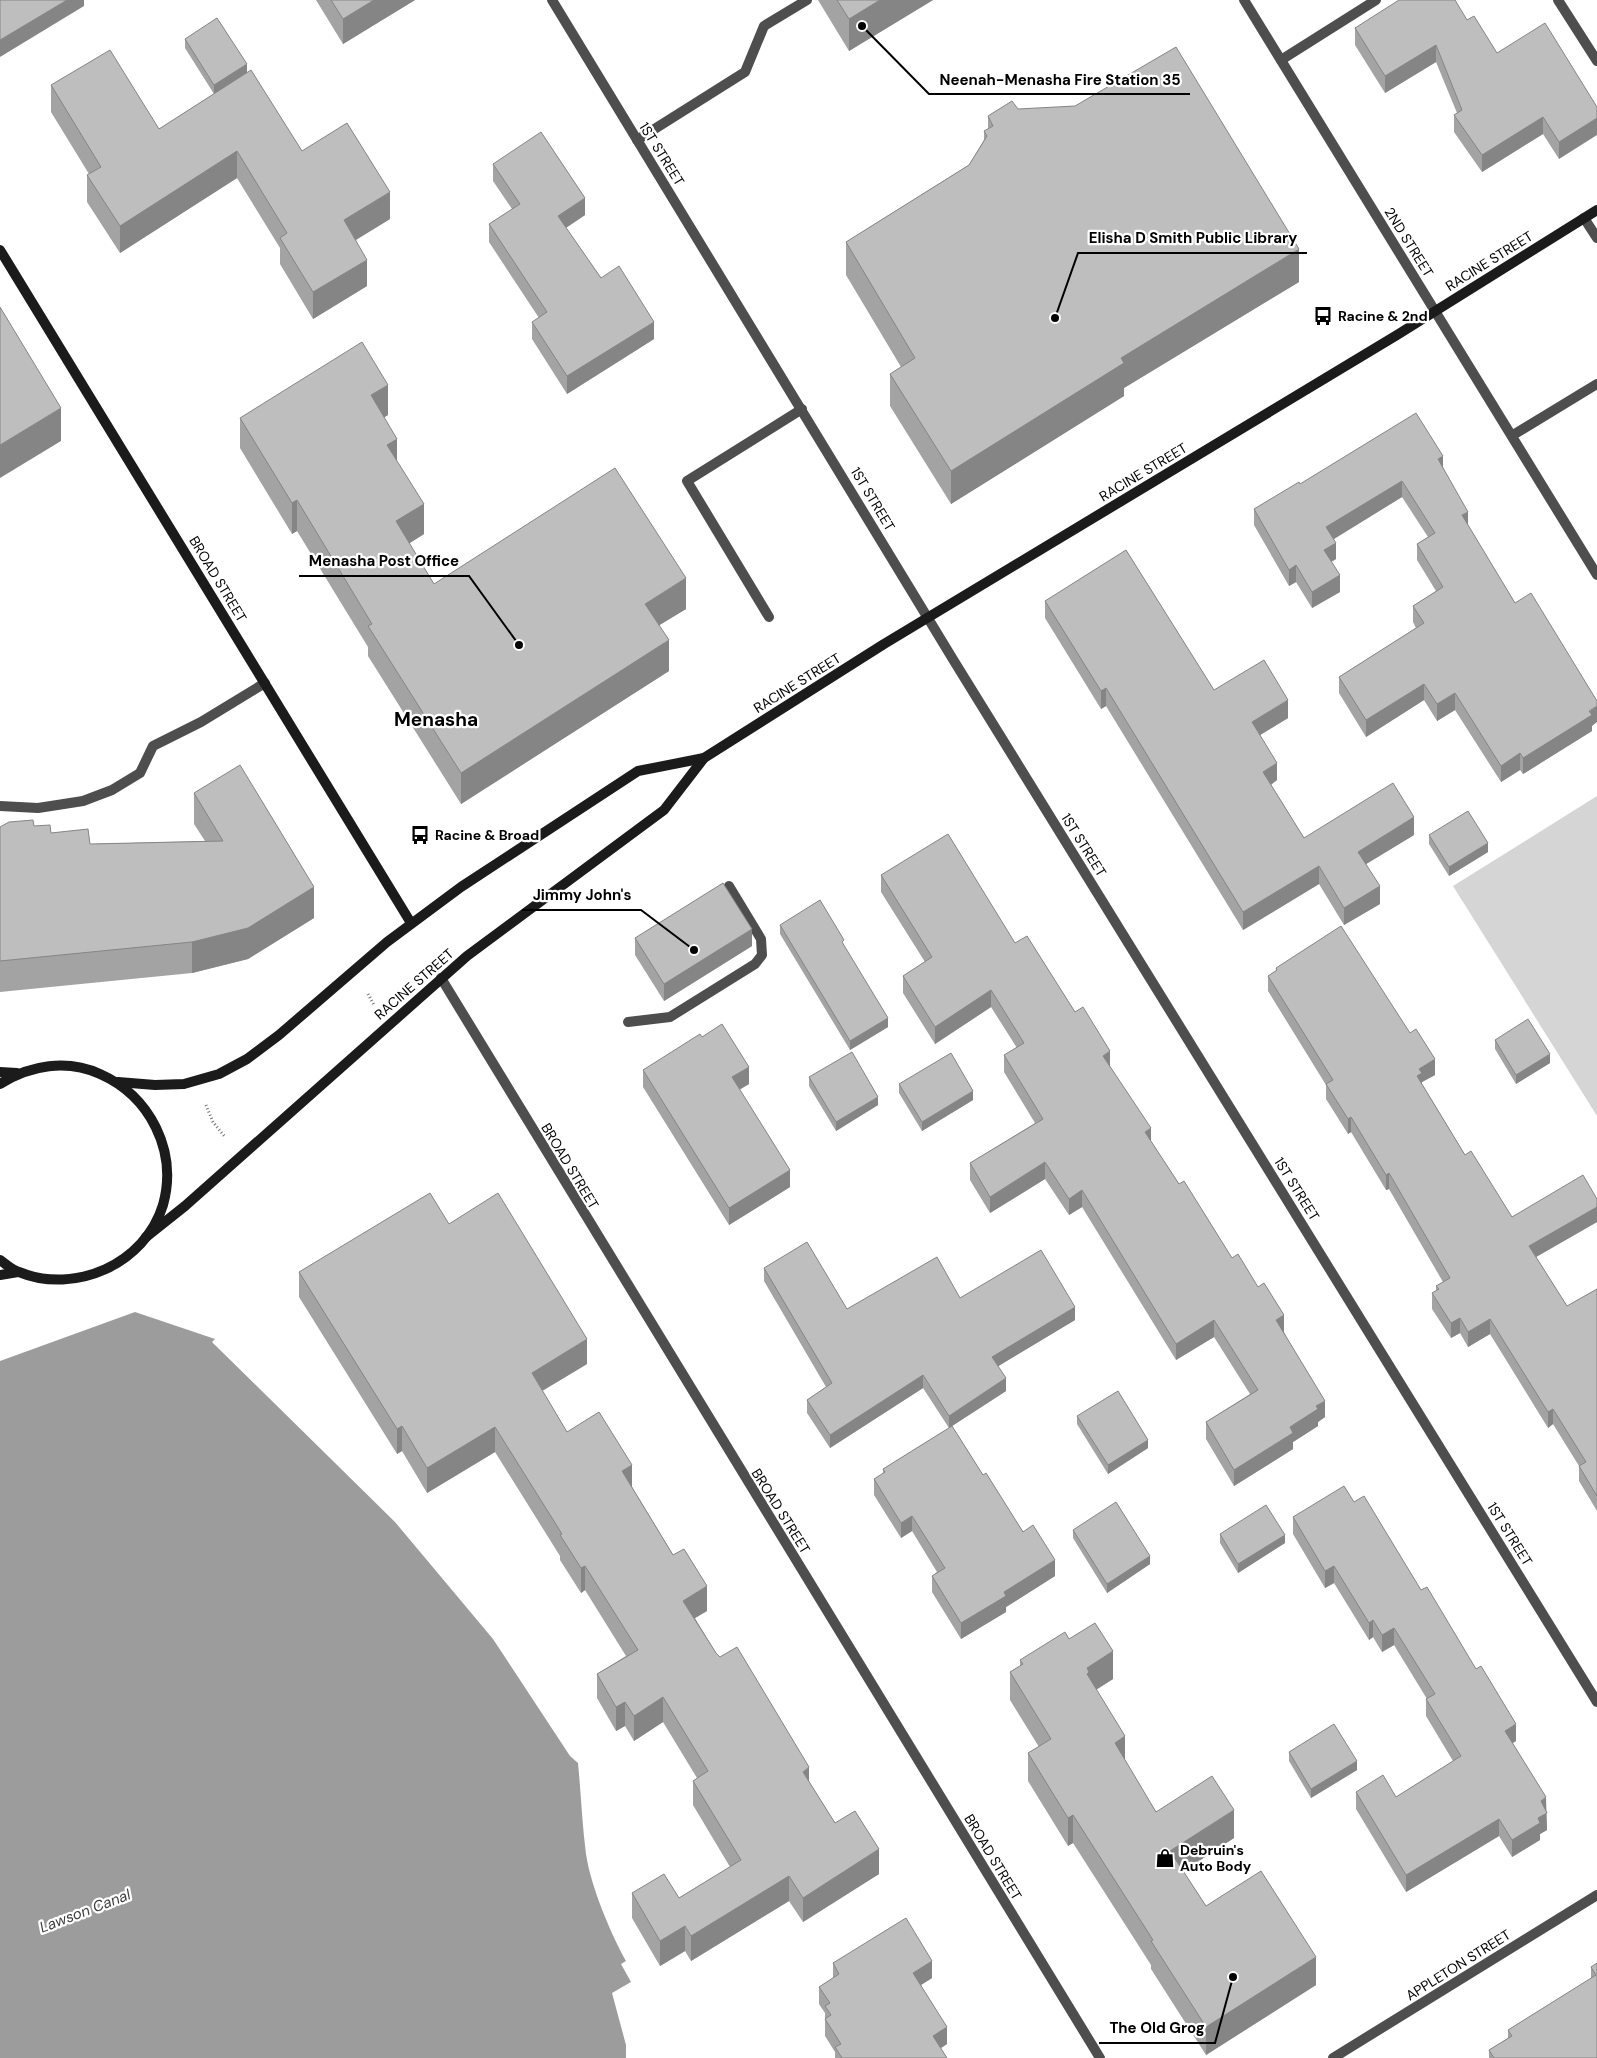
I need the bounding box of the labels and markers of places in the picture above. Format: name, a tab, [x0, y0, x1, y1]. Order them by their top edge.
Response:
callout: Neenah-Menasha Fire Station 35	[929, 64, 1190, 94]
callout: Elisha D Smith Public Library	[1078, 223, 1307, 253]
bus stop icon: Racine & 2nd	[1312, 305, 1334, 327]
place label: Racine & 2nd	[1338, 307, 1428, 325]
callout: Menasha Post Office	[299, 546, 469, 576]
bus stop icon: Racine & Broad	[409, 824, 431, 846]
place label: Racine & Broad	[435, 826, 539, 844]
callout: Jimmy John's	[522, 880, 641, 910]
place label: Debruin's Auto Body	[1180, 1841, 1252, 1875]
shop icon: Debruin's Auto Body	[1154, 1847, 1176, 1869]
callout: The Old Grog	[1099, 2013, 1215, 2043]

